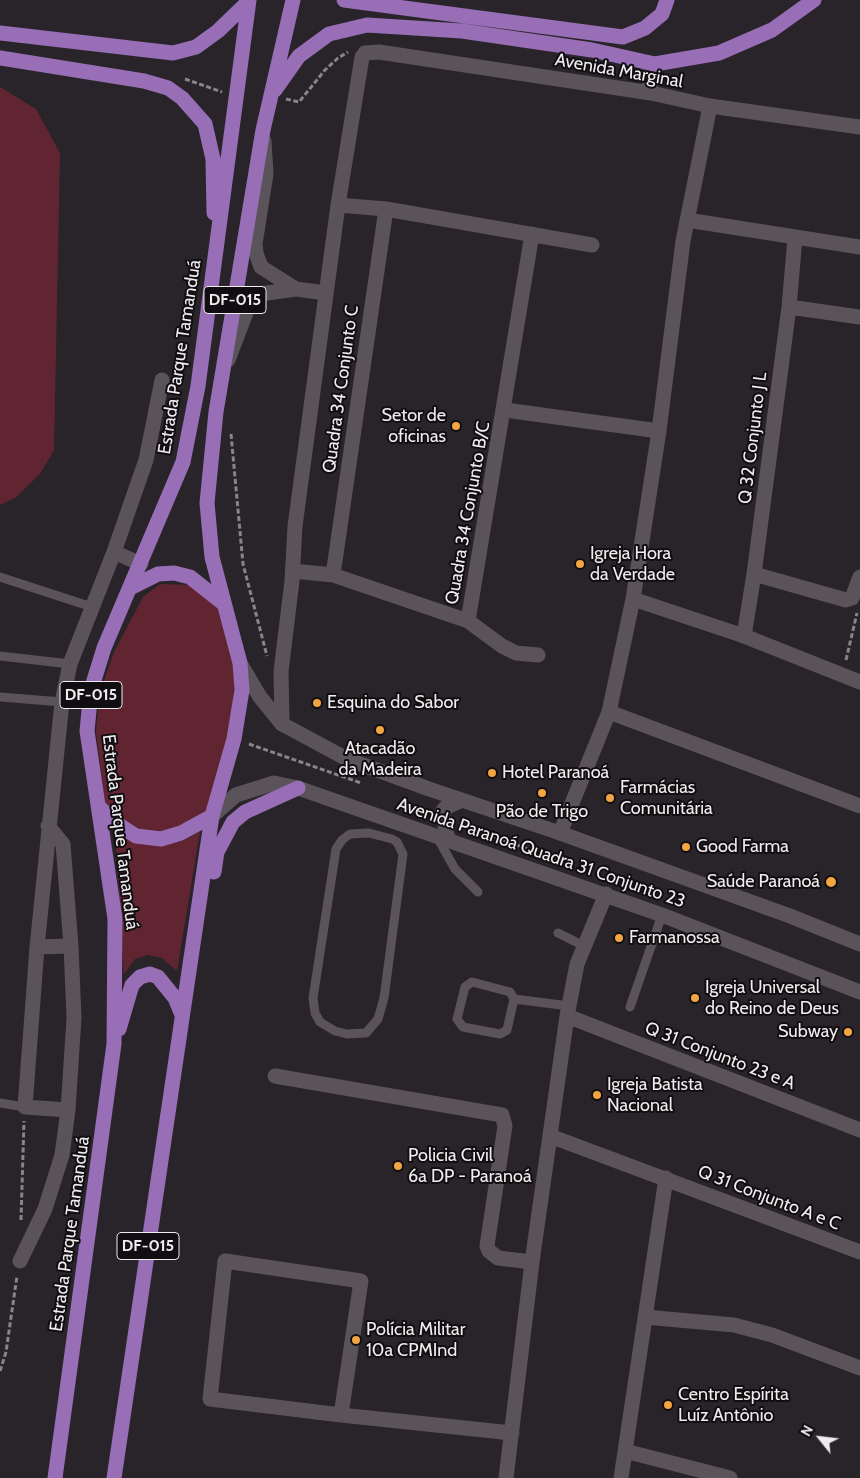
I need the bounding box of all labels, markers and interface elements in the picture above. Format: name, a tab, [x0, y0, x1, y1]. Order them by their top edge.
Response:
street label: Avenida Marginal	[553, 49, 685, 93]
street label: Estrada Parque Tamanduá	[154, 258, 206, 456]
road number: DF-015	[204, 286, 266, 314]
street label: Quadra 34 Conjunto C	[319, 304, 363, 474]
street label: Q 32 Conjunto J L	[734, 371, 772, 505]
place label: Setor de oficinas	[381, 405, 446, 448]
street label: Quadra 34 Conjunto B/C	[441, 420, 495, 606]
marker: Setor de oficinas	[450, 420, 462, 432]
place label: Igreja Hora da Verdade	[590, 543, 675, 586]
marker: Igreja Hora da Verdade	[574, 558, 586, 570]
road number: DF-015	[60, 682, 122, 708]
place label: Esquina do Sabor	[327, 692, 459, 714]
marker: Esquina do Sabor	[311, 697, 323, 709]
marker: Atacadão da Madeira	[374, 724, 386, 736]
street label: Estrada Parque Tamanduá	[97, 733, 143, 931]
place label: Atacadão da Madeira	[338, 738, 422, 781]
place label: Hotel Paranoá	[502, 762, 609, 784]
marker: Hotel Paranoá	[486, 767, 498, 779]
place label: Farmácias Comunitária	[620, 777, 713, 820]
marker: Pão de Trigo	[536, 787, 548, 799]
marker: Farmácias Comunitária	[604, 792, 616, 804]
street label: Avenida Paranoá Quadra 31 Conjunto 23	[394, 793, 688, 913]
place label: Pão de Trigo	[496, 801, 588, 823]
place label: Good Farma	[696, 836, 789, 858]
marker: Good Farma	[680, 841, 692, 853]
place label: Saúde Paranoá	[707, 871, 820, 893]
marker: Saúde Paranoá	[824, 875, 838, 889]
place label: Farmanossa	[629, 927, 720, 949]
marker: Farmanossa	[613, 932, 625, 944]
place label: Igreja Universal do Reino de Deus	[705, 977, 839, 1020]
marker: Igreja Universal do Reino de Deus	[689, 992, 701, 1004]
street label: Q 31 Conjunto 23 e A	[642, 1017, 798, 1095]
place label: Subway	[778, 1021, 838, 1043]
marker: Subway	[842, 1026, 854, 1038]
place label: Igreja Batista Nacional	[607, 1074, 703, 1116]
marker: Igreja Batista Nacional	[591, 1089, 603, 1101]
street label: Estrada Parque Tamanduá	[46, 1135, 94, 1333]
place label: Policia Civil 6a DP - Paranoá	[408, 1145, 532, 1188]
marker: Policia Civil 6a DP - Paranoá	[392, 1160, 404, 1172]
street label: Q 31 Conjunto A e C	[695, 1161, 843, 1235]
road number: DF-015	[117, 1232, 179, 1260]
place label: Polícia Militar 10a CPMInd	[366, 1319, 465, 1362]
marker: Polícia Militar 10a CPMInd	[350, 1334, 362, 1346]
place label: Centro Espírita Luíz Antônio	[678, 1384, 789, 1426]
marker: Centro Espírita Luíz Antônio	[662, 1399, 674, 1411]
north arrow	[795, 1413, 845, 1463]
text: N	[797, 1422, 817, 1439]

